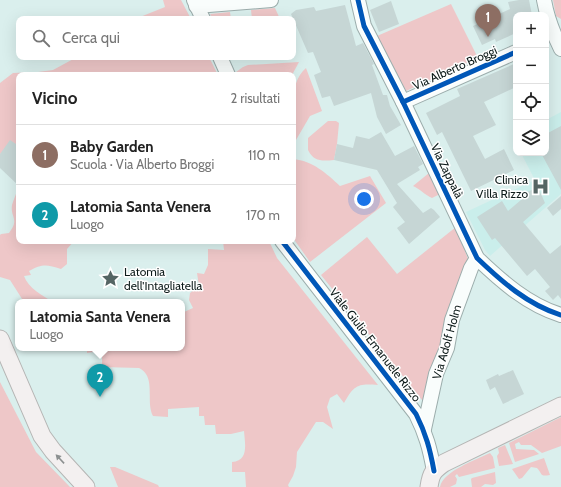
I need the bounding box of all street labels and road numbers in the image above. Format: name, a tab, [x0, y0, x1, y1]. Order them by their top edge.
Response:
street label: Via Alberto Broggi	[410, 42, 499, 93]
street label: Via Zappalà	[428, 141, 467, 201]
street label: Viale Giulio Emanuele Rizzo	[326, 285, 425, 405]
street label: Via Adolf Holm	[429, 303, 464, 381]

